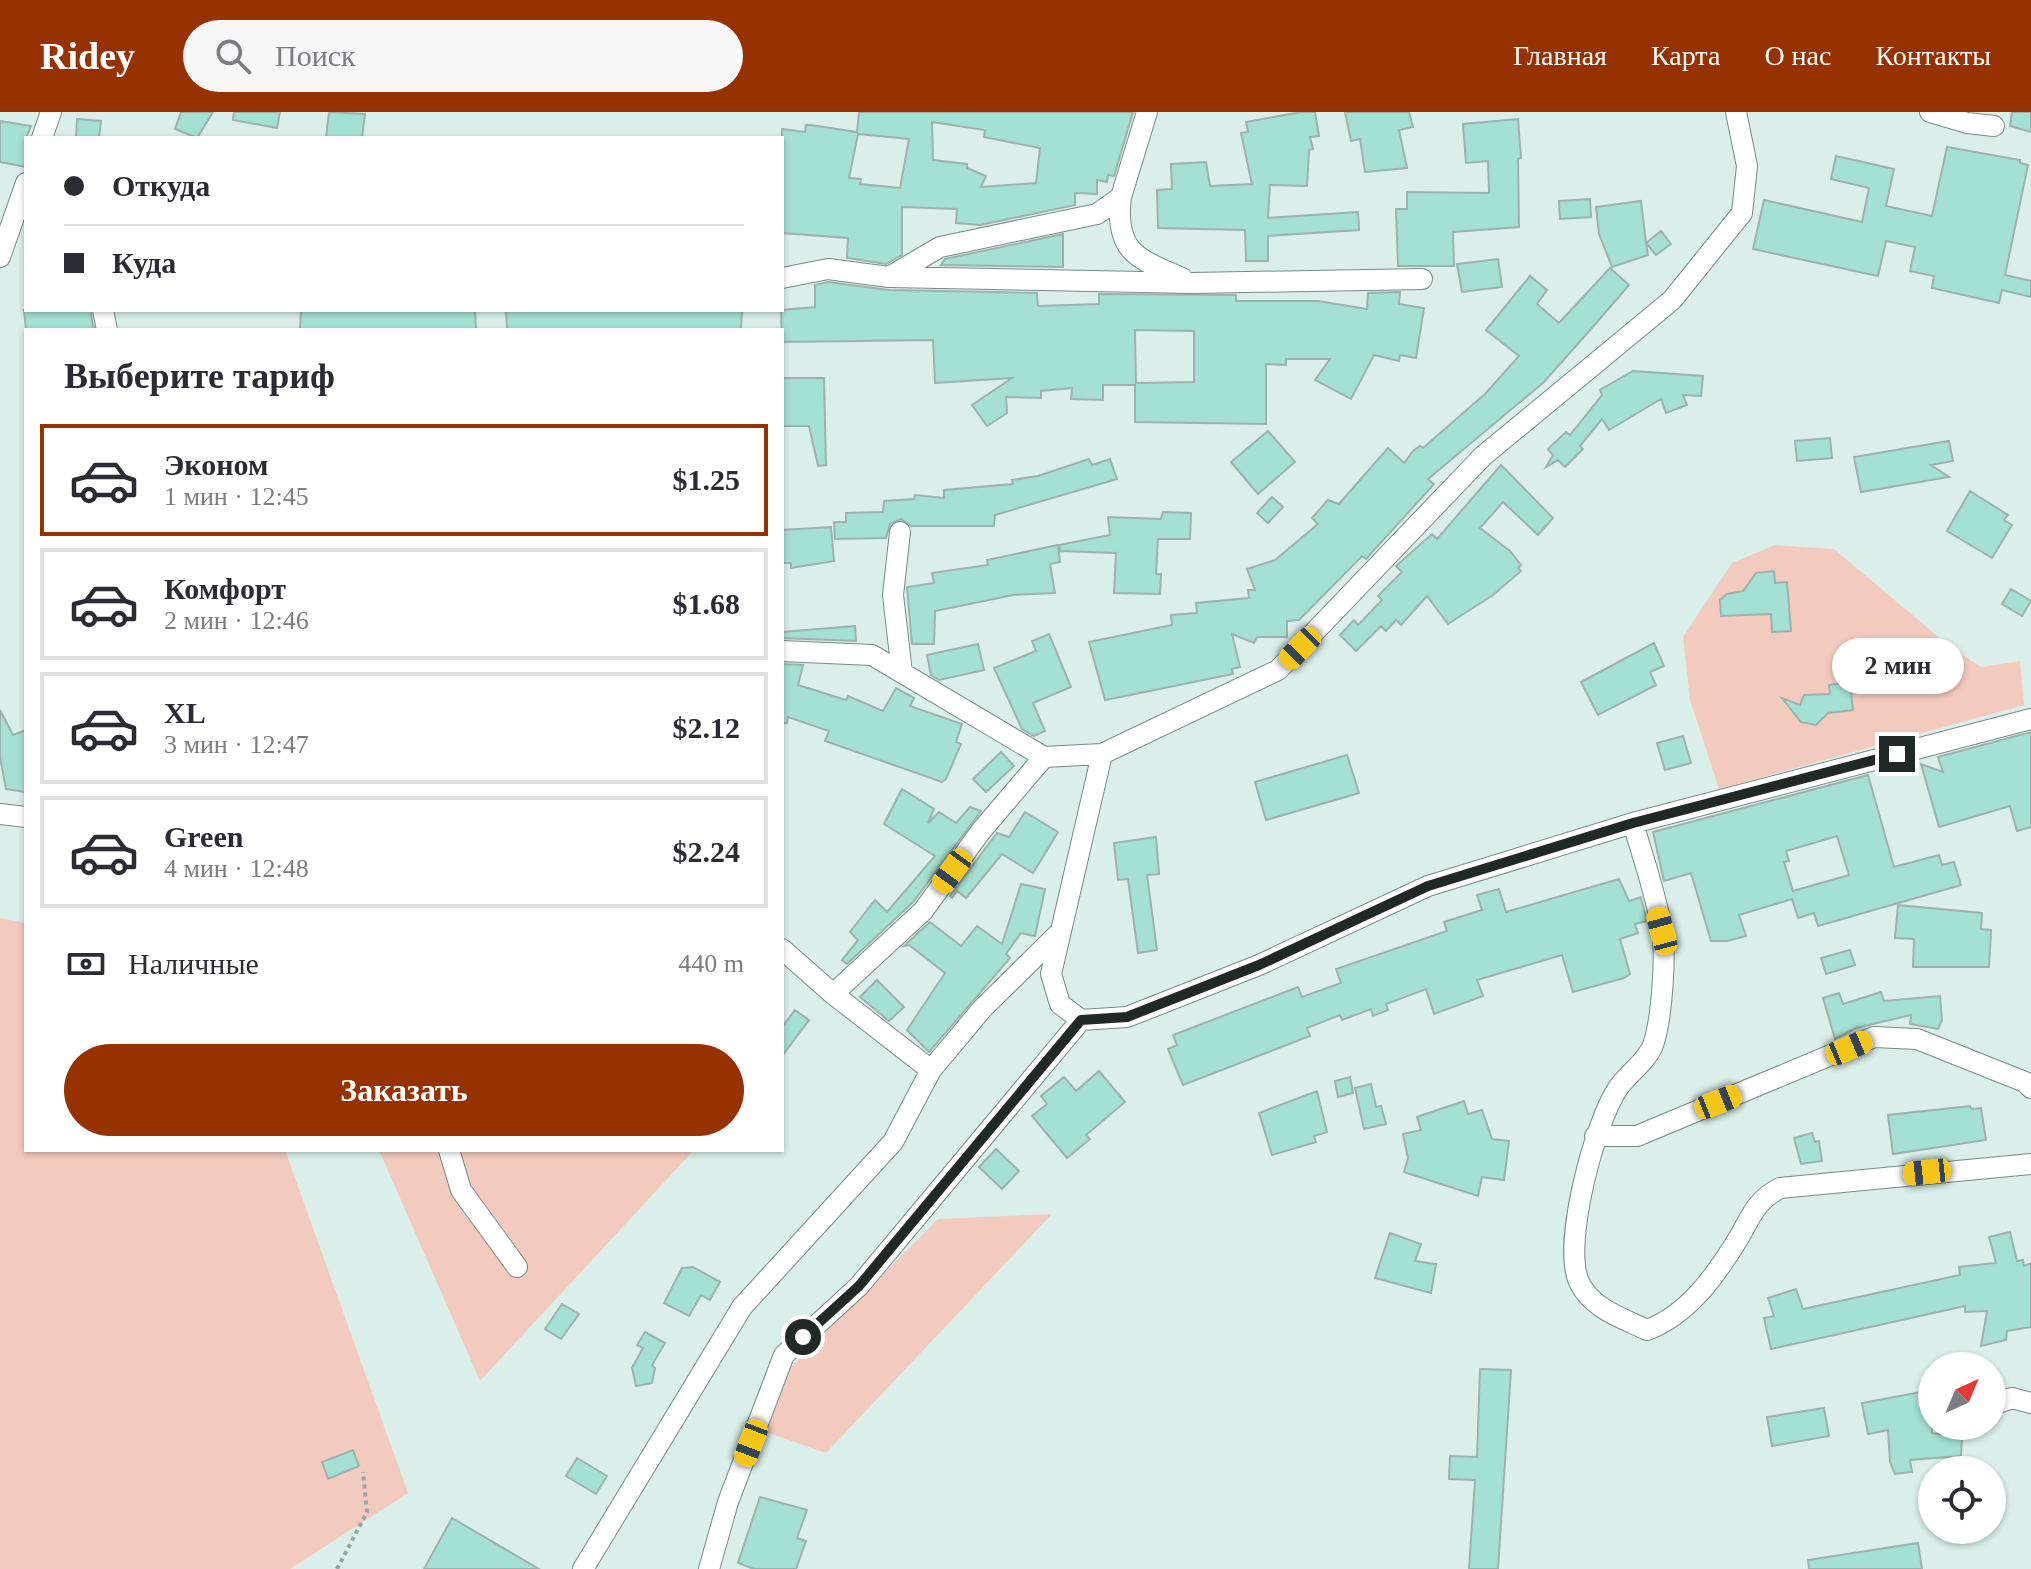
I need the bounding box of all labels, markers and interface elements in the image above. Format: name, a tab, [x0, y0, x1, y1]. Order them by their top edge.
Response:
search box	[183, 20, 743, 92]
icon: search	[211, 34, 255, 78]
text: Ridey	[40, 35, 135, 77]
text: Поиск	[275, 39, 356, 72]
text: Главная	[1513, 40, 1607, 71]
text: Карта	[1651, 40, 1720, 71]
text: О нас	[1764, 40, 1831, 71]
text: Контакты	[1875, 40, 1991, 71]
text: Откуда	[112, 169, 210, 202]
text: Куда	[112, 246, 176, 279]
text: Выберите тариф	[64, 356, 335, 396]
icon: car	[68, 444, 140, 516]
text: Эконом	[164, 448, 268, 481]
text: $1.25	[673, 463, 740, 496]
text: 1 мин · 12:45	[164, 482, 309, 511]
icon: car	[68, 568, 140, 640]
text: Комфорт	[164, 572, 286, 605]
text: $1.68	[673, 587, 740, 620]
text: 2 мин · 12:46	[164, 606, 309, 635]
car	[1275, 622, 1325, 674]
callout: 2 мин	[1831, 638, 1963, 694]
text: 2 мин	[1864, 651, 1932, 680]
icon: car	[68, 692, 140, 764]
text: XL	[164, 696, 206, 729]
text: $2.12	[673, 711, 740, 744]
text: 3 мин · 12:47	[164, 730, 309, 759]
route end	[1879, 736, 1915, 772]
icon: car	[68, 816, 140, 888]
text: Green	[164, 820, 243, 853]
text: $2.24	[673, 835, 740, 868]
car	[928, 845, 976, 897]
text: 4 мин · 12:48	[164, 854, 309, 883]
car	[1644, 905, 1680, 957]
icon: cash	[64, 942, 108, 986]
text: Наличные	[128, 947, 259, 980]
text: 440 m	[678, 949, 744, 978]
car	[1822, 1028, 1876, 1068]
button: Заказать	[64, 1044, 744, 1136]
car	[1691, 1082, 1745, 1122]
car	[1902, 1158, 1952, 1186]
route start	[785, 1319, 821, 1355]
north arrow	[1918, 1352, 2006, 1440]
map controls	[1918, 1352, 2006, 1544]
car	[731, 1416, 771, 1470]
button: locate	[1918, 1456, 2006, 1544]

